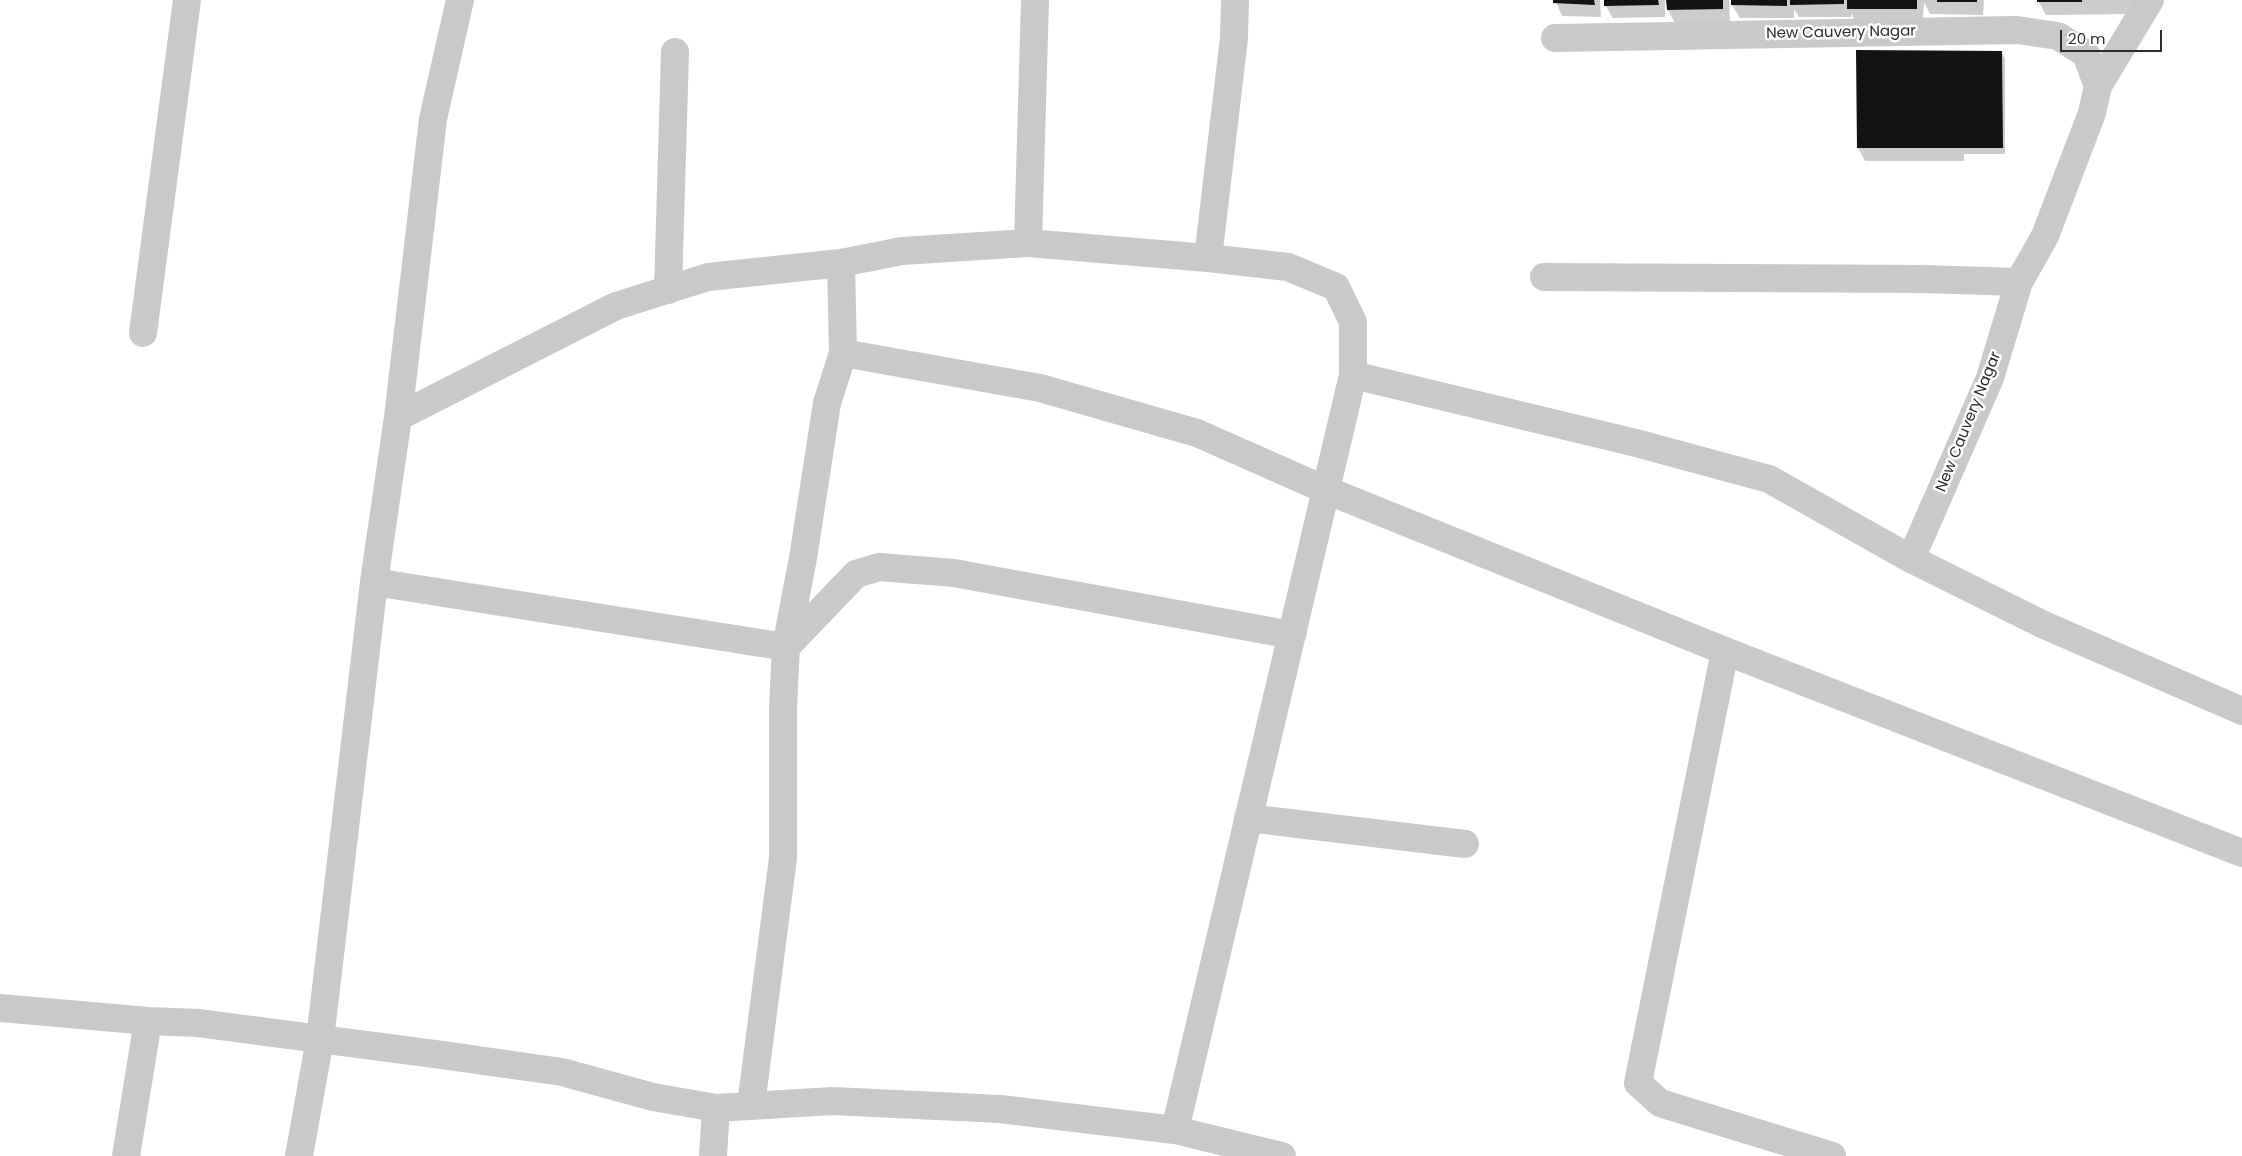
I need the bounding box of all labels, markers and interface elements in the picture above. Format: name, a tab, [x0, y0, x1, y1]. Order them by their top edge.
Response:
scale bar	[2062, 20, 2164, 52]
street label: New Cauvery Nagar	[1766, 23, 1916, 43]
text: 20 m	[2068, 28, 2106, 49]
street label: New Cauvery Nagar	[1933, 349, 2005, 495]

